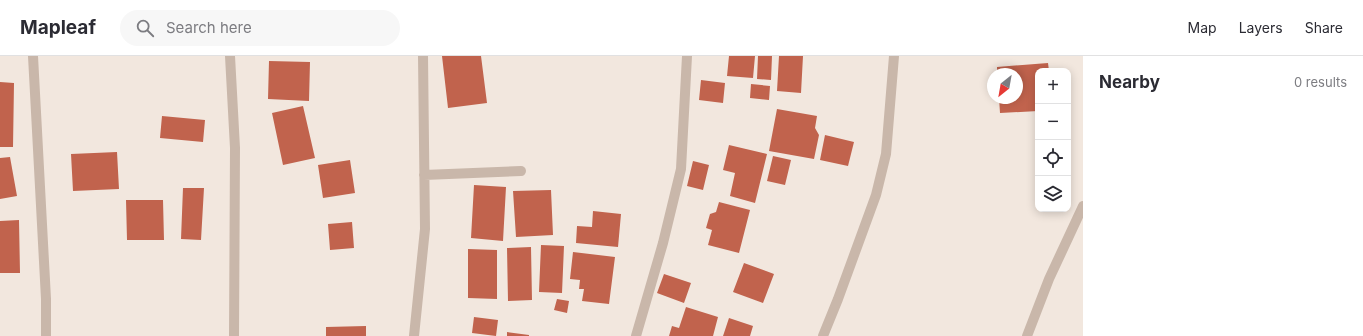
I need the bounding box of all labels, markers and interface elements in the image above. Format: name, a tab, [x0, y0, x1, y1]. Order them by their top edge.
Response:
search box	[120, 10, 400, 46]
text: Mapleaf	[20, 16, 96, 39]
icon: search	[134, 17, 156, 39]
text: Search here	[166, 18, 252, 37]
text: Map	[1188, 19, 1217, 36]
text: Layers	[1239, 19, 1283, 36]
text: Share	[1305, 19, 1343, 36]
north arrow	[987, 68, 1023, 104]
map controls	[1035, 68, 1071, 212]
button: +	[1035, 68, 1071, 104]
text: Nearby	[1099, 72, 1160, 92]
text: 0 results	[1294, 74, 1347, 90]
button: −	[1035, 104, 1071, 140]
button: locate	[1035, 140, 1071, 176]
button: layers	[1035, 176, 1071, 212]

